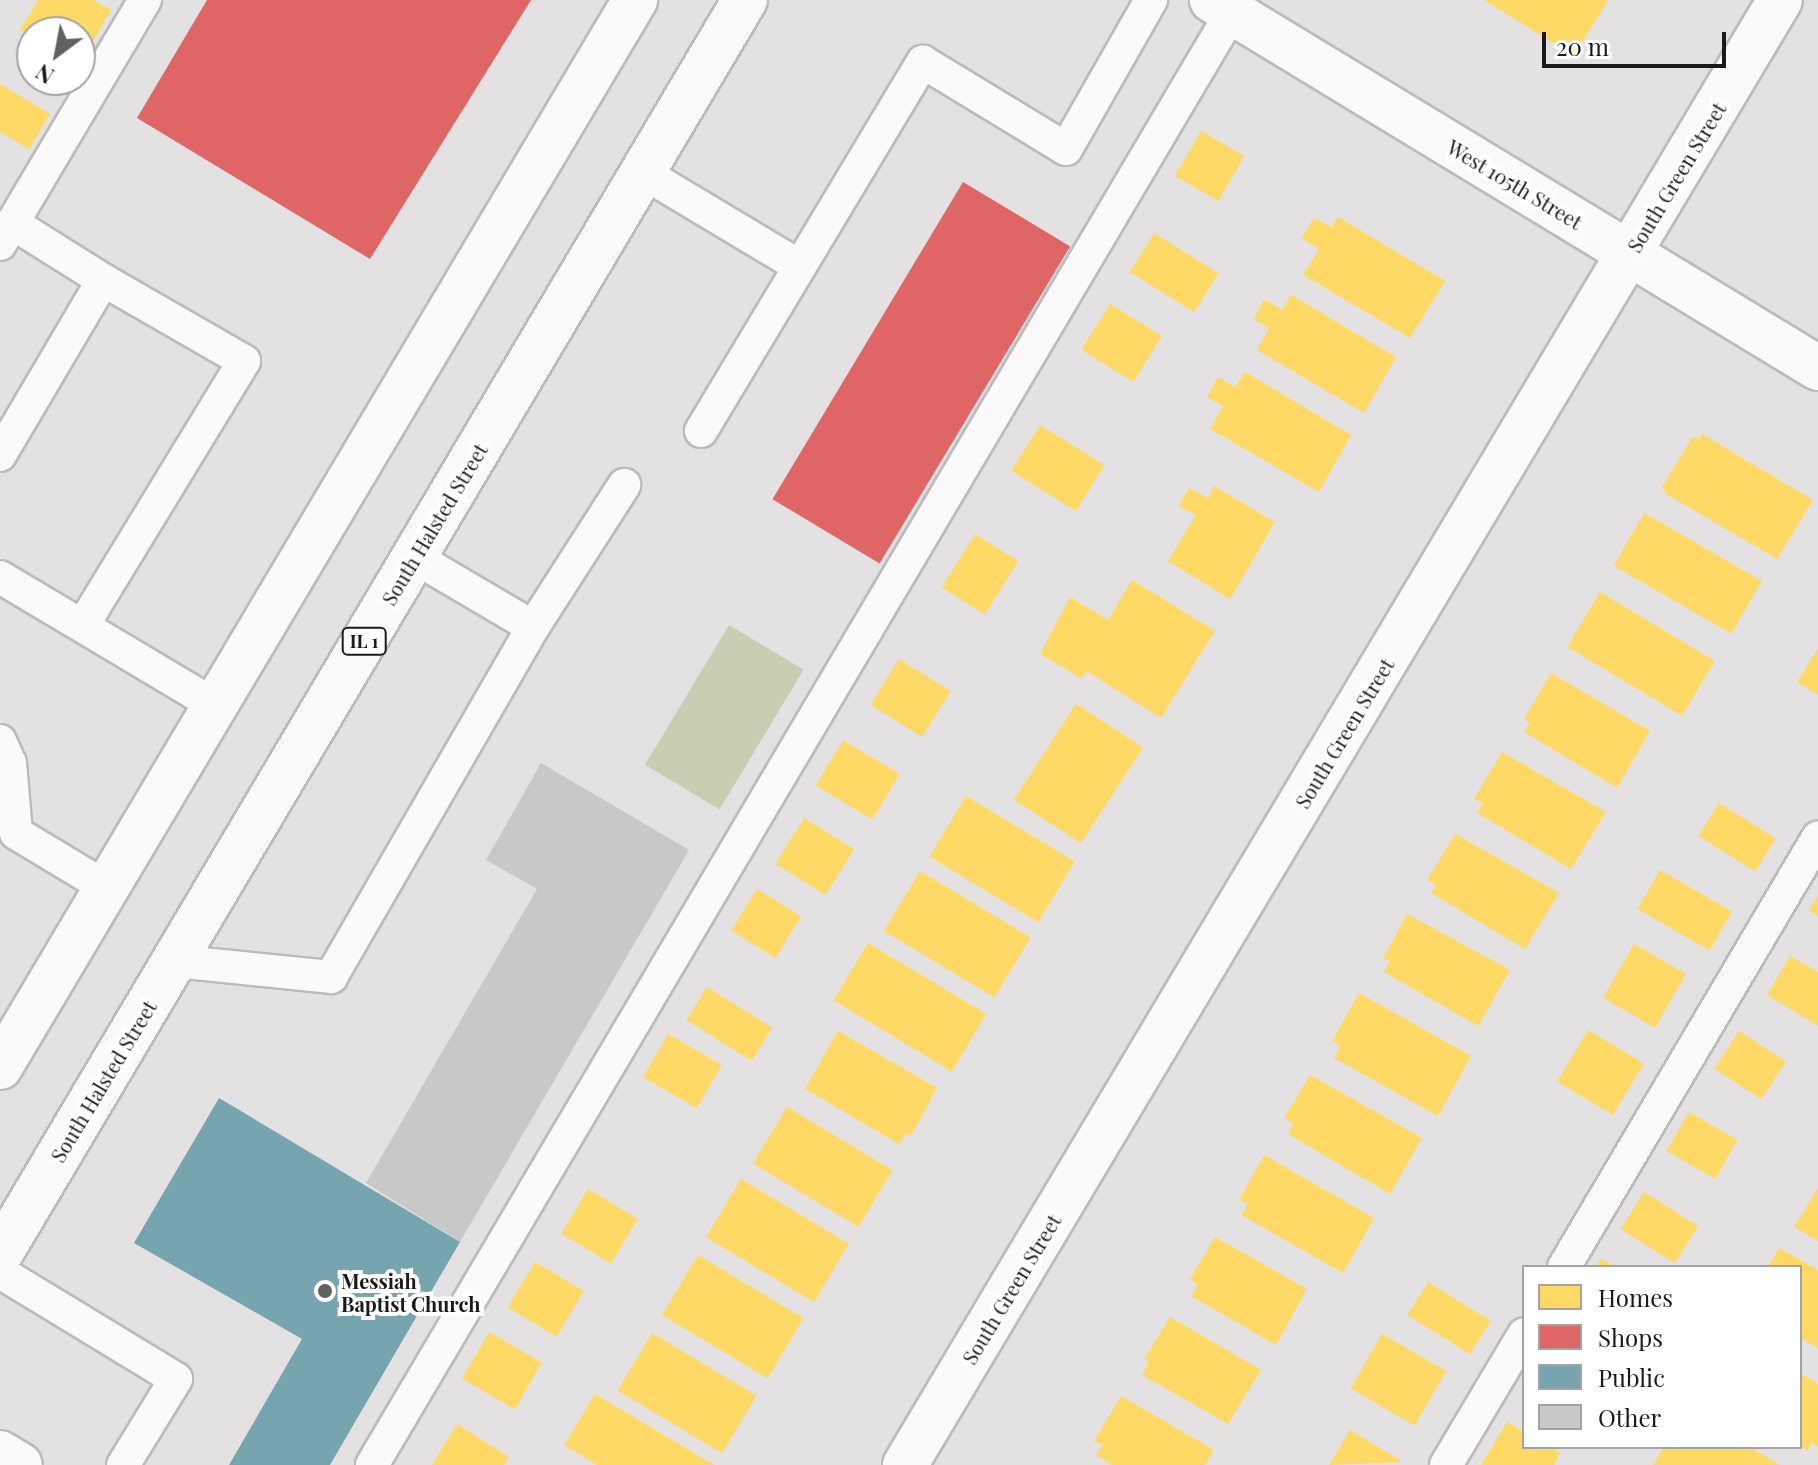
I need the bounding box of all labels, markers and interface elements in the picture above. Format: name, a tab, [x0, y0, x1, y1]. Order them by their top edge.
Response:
north arrow	[16, 16, 96, 96]
scale bar	[1546, 16, 1730, 66]
text: 20 m	[1556, 30, 1609, 62]
text: N	[30, 58, 59, 92]
street label: South Green Street	[1622, 98, 1730, 256]
street label: West 105th Street	[1443, 134, 1587, 234]
street label: South Halsted Street	[376, 439, 492, 609]
road number: IL 1	[340, 627, 388, 655]
street label: South Green Street	[1290, 654, 1398, 812]
street label: South Halsted Street	[45, 996, 161, 1166]
street label: South Green Street	[957, 1210, 1065, 1368]
legend	[1522, 1265, 1802, 1449]
place label: Messiah Baptist Church	[341, 1268, 481, 1315]
text: Homes	[1598, 1281, 1673, 1313]
marker: Messiah Baptist Church	[316, 1282, 334, 1300]
text: Shops	[1598, 1321, 1663, 1353]
text: Public	[1598, 1361, 1665, 1393]
text: Other	[1598, 1401, 1661, 1433]

